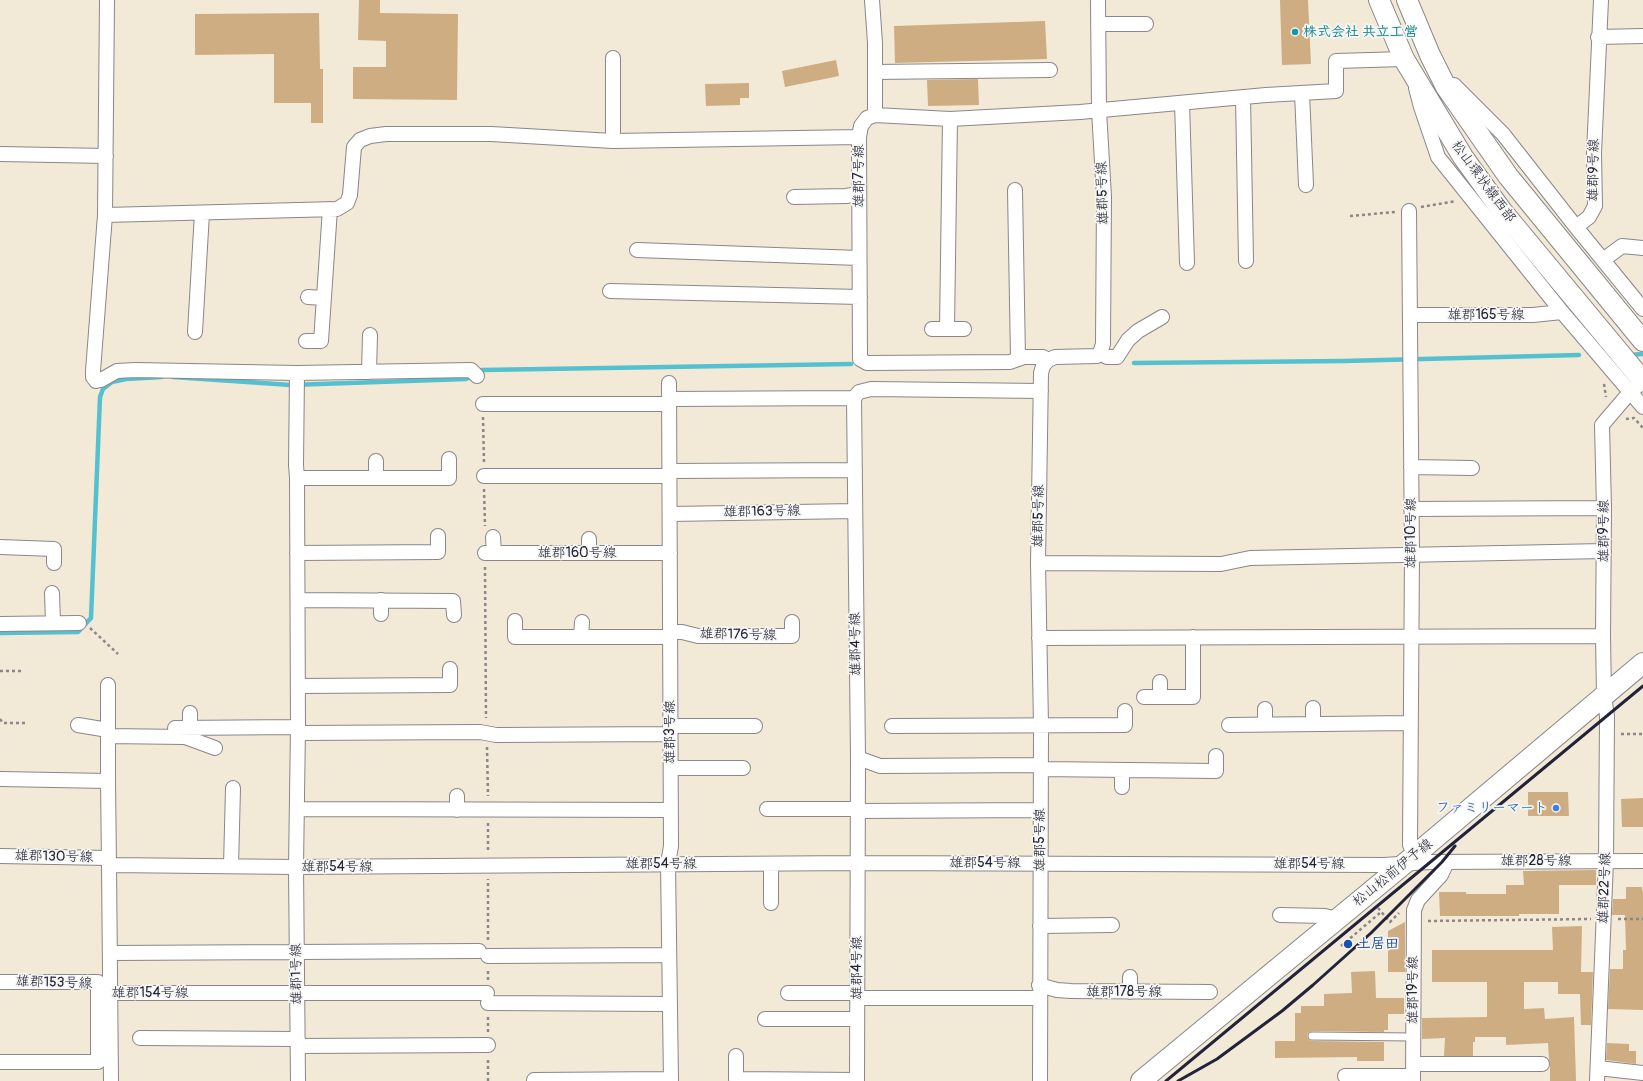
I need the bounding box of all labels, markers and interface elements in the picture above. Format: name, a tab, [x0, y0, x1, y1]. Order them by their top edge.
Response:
place label: 株式会社 共立工営	[1303, 24, 1418, 40]
marker: 株式会社 共立工営	[1290, 27, 1300, 37]
street label: 松山環状線西部	[1447, 137, 1519, 227]
street label: 雄郡9号線	[1585, 138, 1603, 202]
street label: 雄郡7号線	[851, 144, 867, 208]
street label: 雄郡5号線	[1093, 161, 1113, 225]
street label: 雄郡165号線	[1447, 307, 1525, 323]
street label: 雄郡5号線	[1030, 484, 1048, 548]
street label: 雄郡10号線	[1403, 497, 1419, 569]
street label: 雄郡9号線	[1596, 499, 1612, 563]
street label: 雄郡163号線	[723, 503, 801, 521]
street label: 雄郡160号線	[537, 545, 617, 561]
street label: 雄郡4号線	[847, 612, 865, 676]
street label: 雄郡176号線	[699, 626, 777, 644]
street label: 雄郡3号線	[662, 700, 678, 764]
place label: ファミリーマート	[1436, 800, 1548, 816]
marker: ファミリーマート	[1551, 803, 1561, 813]
street label: 雄郡5号線	[1032, 808, 1048, 872]
street label: 松山松前伊予線	[1350, 836, 1436, 910]
street label: 雄郡130号線	[14, 848, 94, 866]
street label: 雄郡22号線	[1595, 852, 1615, 924]
street label: 雄郡28号線	[1501, 853, 1571, 869]
street label: 雄郡54号線	[949, 855, 1021, 871]
street label: 雄郡54号線	[625, 856, 697, 872]
street label: 雄郡54号線	[1273, 856, 1345, 872]
street label: 雄郡54号線	[301, 859, 373, 875]
street label: 雄郡4号線	[849, 936, 865, 1000]
place label: 土居田	[1357, 936, 1399, 952]
marker: 土居田	[1342, 938, 1354, 950]
street label: 雄郡1号線	[288, 943, 306, 1005]
street label: 雄郡19号線	[1405, 956, 1421, 1024]
street label: 雄郡153号線	[15, 973, 93, 993]
street label: 雄郡178号線	[1086, 984, 1162, 1000]
street label: 雄郡154号線	[111, 985, 189, 1001]

